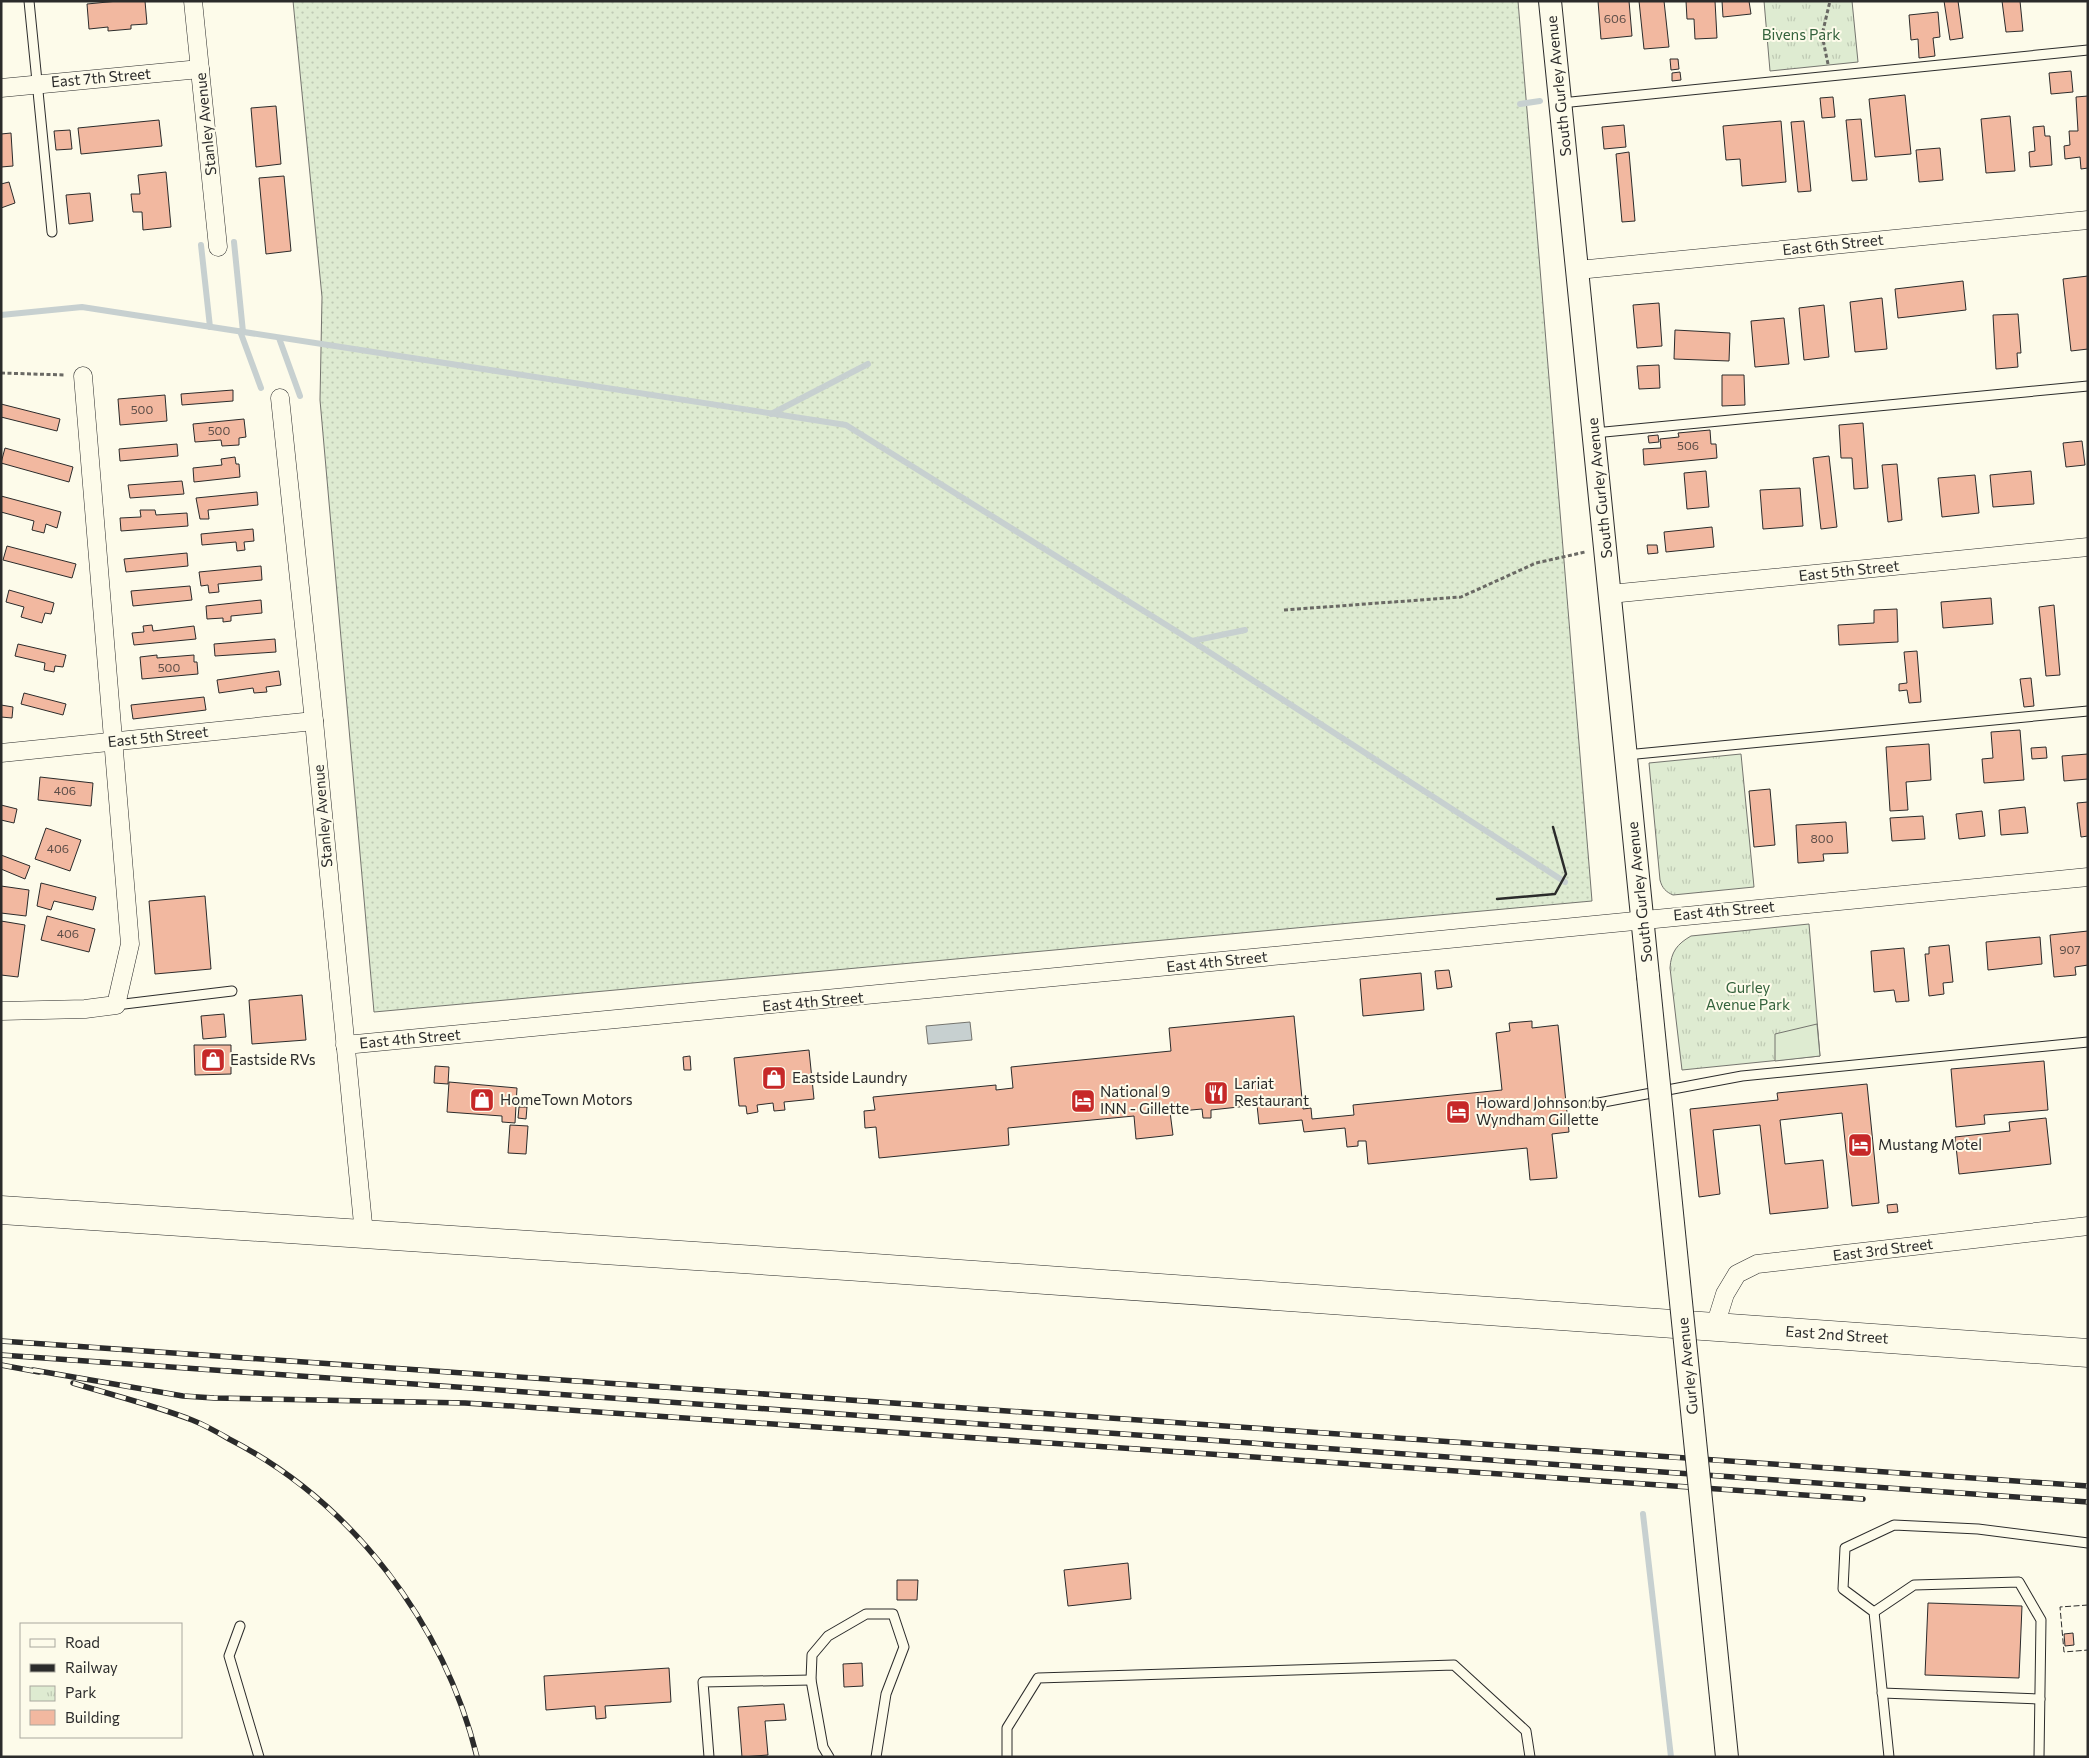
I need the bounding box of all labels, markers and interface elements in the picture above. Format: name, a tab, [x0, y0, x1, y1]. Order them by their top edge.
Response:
house number: 606	[1604, 11, 1626, 25]
street label: South Gurley Avenue	[1542, 15, 1574, 157]
park label: Bivens Park	[1762, 25, 1840, 43]
street label: East 7th Street	[50, 64, 152, 90]
street label: Stanley Avenue	[191, 72, 219, 176]
street label: East 6th Street	[1781, 230, 1884, 258]
house number: 500	[131, 402, 153, 416]
street label: South Gurley Avenue	[1583, 417, 1615, 559]
house number: 500	[208, 423, 230, 437]
house number: 506	[1677, 438, 1699, 452]
street label: East 5th Street	[1798, 556, 1900, 584]
house number: 500	[158, 660, 180, 674]
street label: East 5th Street	[107, 722, 209, 750]
street label: Stanley Avenue	[309, 764, 335, 868]
house number: 406	[54, 783, 76, 797]
street label: South Gurley Avenue	[1623, 821, 1655, 963]
house number: 800	[1811, 831, 1834, 845]
house number: 406	[47, 841, 69, 855]
street label: East 4th Street	[1673, 897, 1775, 923]
house number: 406	[57, 926, 79, 940]
house number: 907	[2059, 942, 2081, 956]
street label: East 4th Street	[1165, 947, 1268, 975]
park label: Gurley Avenue Park	[1706, 978, 1790, 1013]
street label: East 4th Street	[762, 988, 864, 1014]
street label: East 4th Street	[359, 1025, 461, 1051]
shop icon: Eastside RVs	[200, 1047, 226, 1073]
place label: Eastside RVs	[230, 1050, 316, 1068]
shop icon: Eastside Laundry	[761, 1065, 787, 1091]
place label: Eastside Laundry	[792, 1068, 908, 1086]
place label: Lariat Restaurant	[1234, 1074, 1309, 1109]
restaurant icon: Lariat Restaurant	[1203, 1080, 1229, 1106]
place label: National 9 INN - Gillette	[1100, 1082, 1189, 1117]
shop icon: HomeTown Motors	[469, 1087, 495, 1113]
hotel icon: National 9 INN - Gillette	[1070, 1088, 1096, 1114]
place label: HomeTown Motors	[500, 1090, 633, 1108]
place label: Howard Johnson by Wyndham Gillette	[1476, 1093, 1607, 1128]
hotel icon: Howard Johnson by Wyndham Gillette	[1445, 1099, 1471, 1125]
hotel icon: Mustang Motel	[1847, 1132, 1873, 1158]
place label: Mustang Motel	[1878, 1135, 1982, 1153]
street label: East 3rd Street	[1832, 1234, 1934, 1264]
street label: Gurley Avenue	[1673, 1317, 1701, 1416]
street label: East 2nd Street	[1785, 1321, 1889, 1347]
legend	[20, 1623, 182, 1738]
text: Road	[65, 1633, 100, 1651]
text: Railway	[65, 1658, 118, 1676]
text: Park	[65, 1683, 96, 1701]
text: Building	[65, 1708, 120, 1726]

